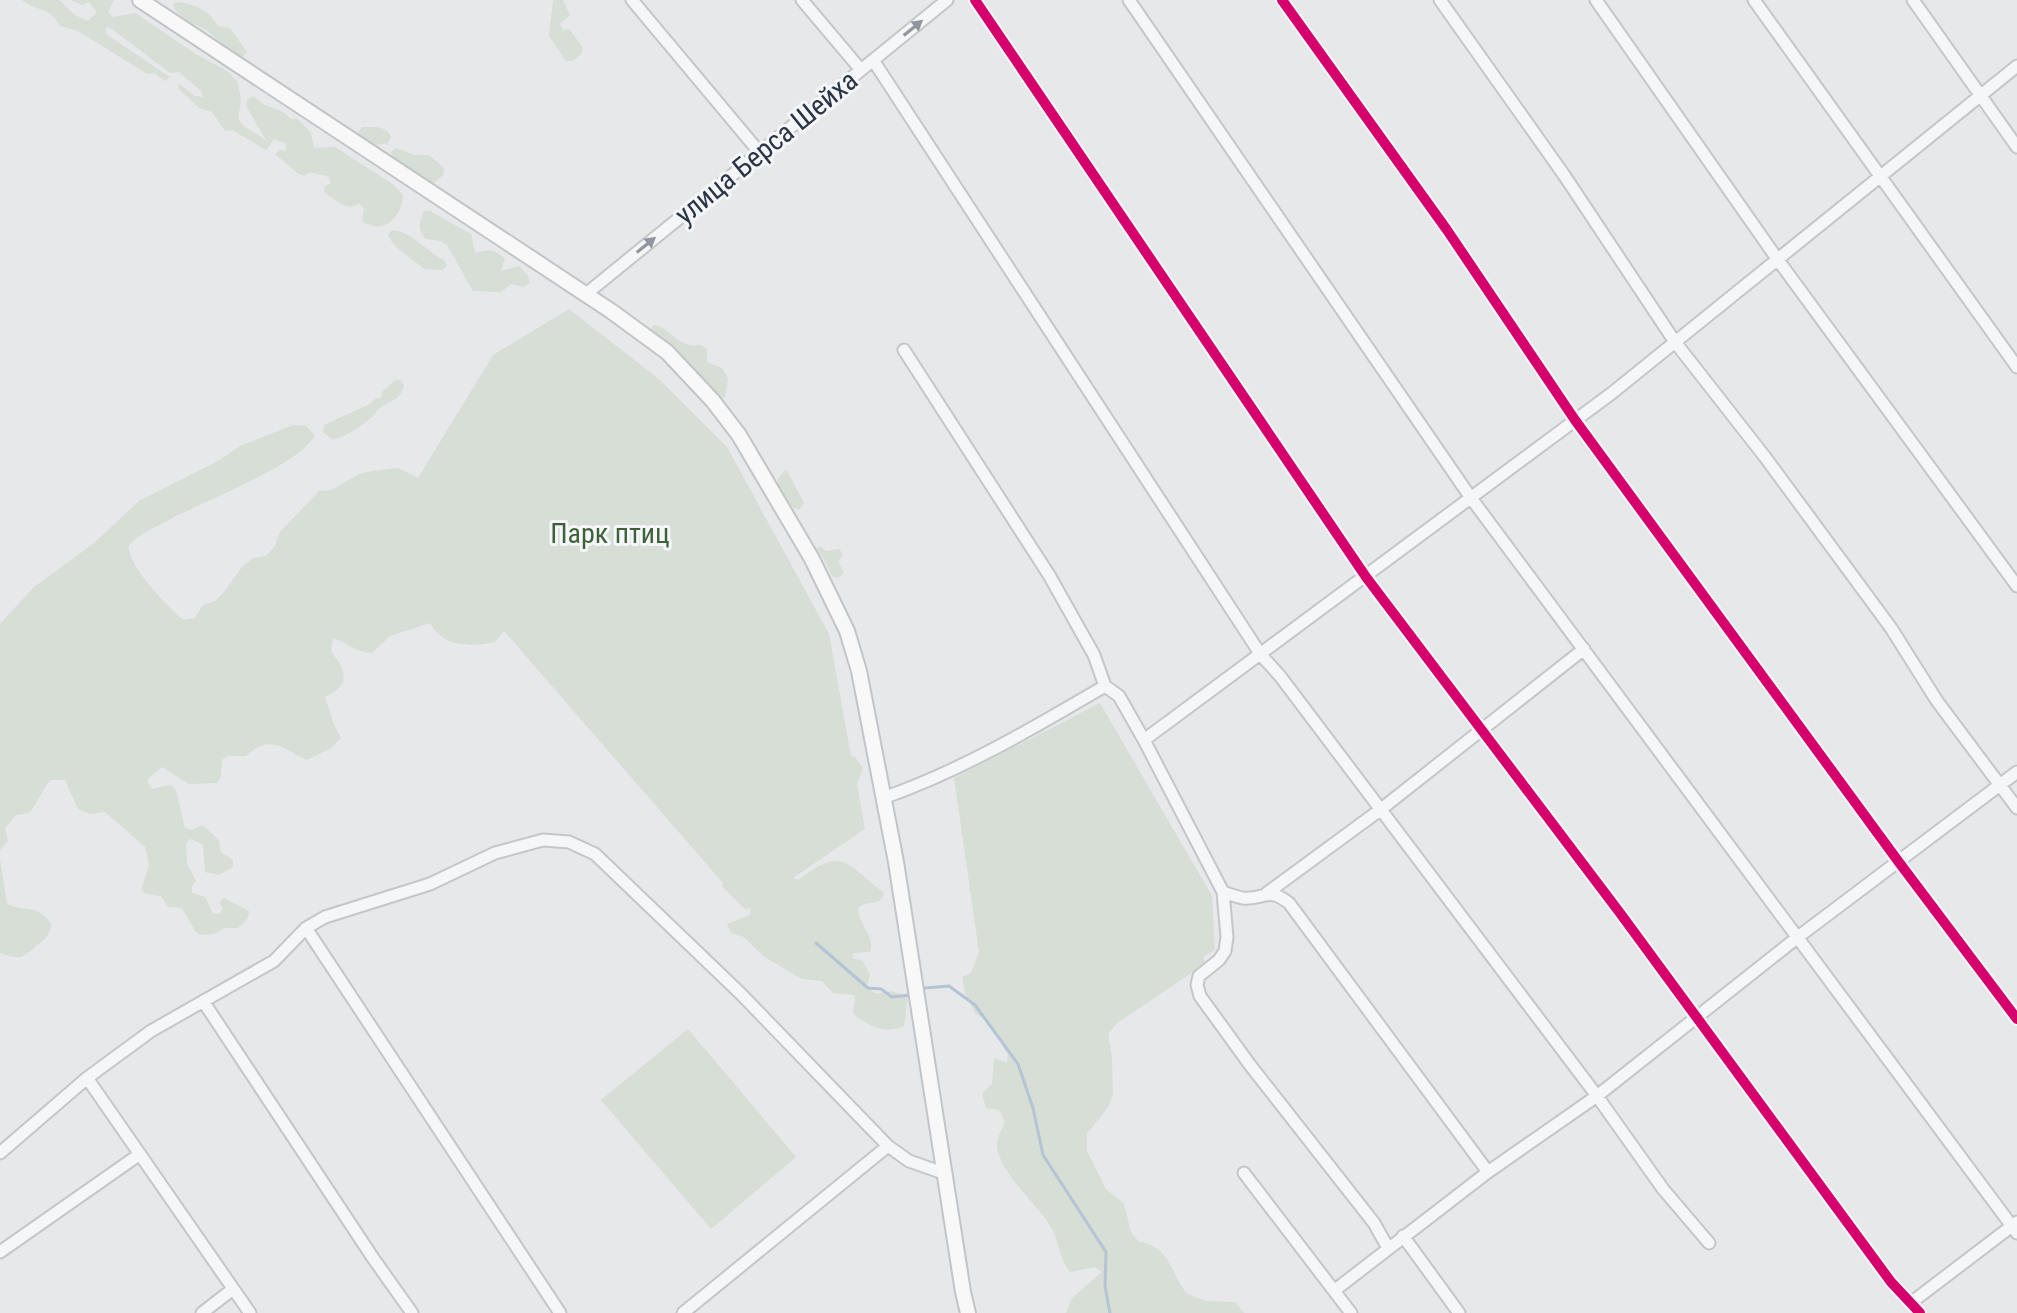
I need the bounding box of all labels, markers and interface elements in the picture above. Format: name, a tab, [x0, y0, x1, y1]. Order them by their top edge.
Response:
one-way arrow	[903, 20, 923, 37]
street label: улица Берса Шейха	[668, 64, 864, 231]
one-way arrow	[636, 237, 656, 254]
park label: Парк птиц	[550, 517, 670, 550]

